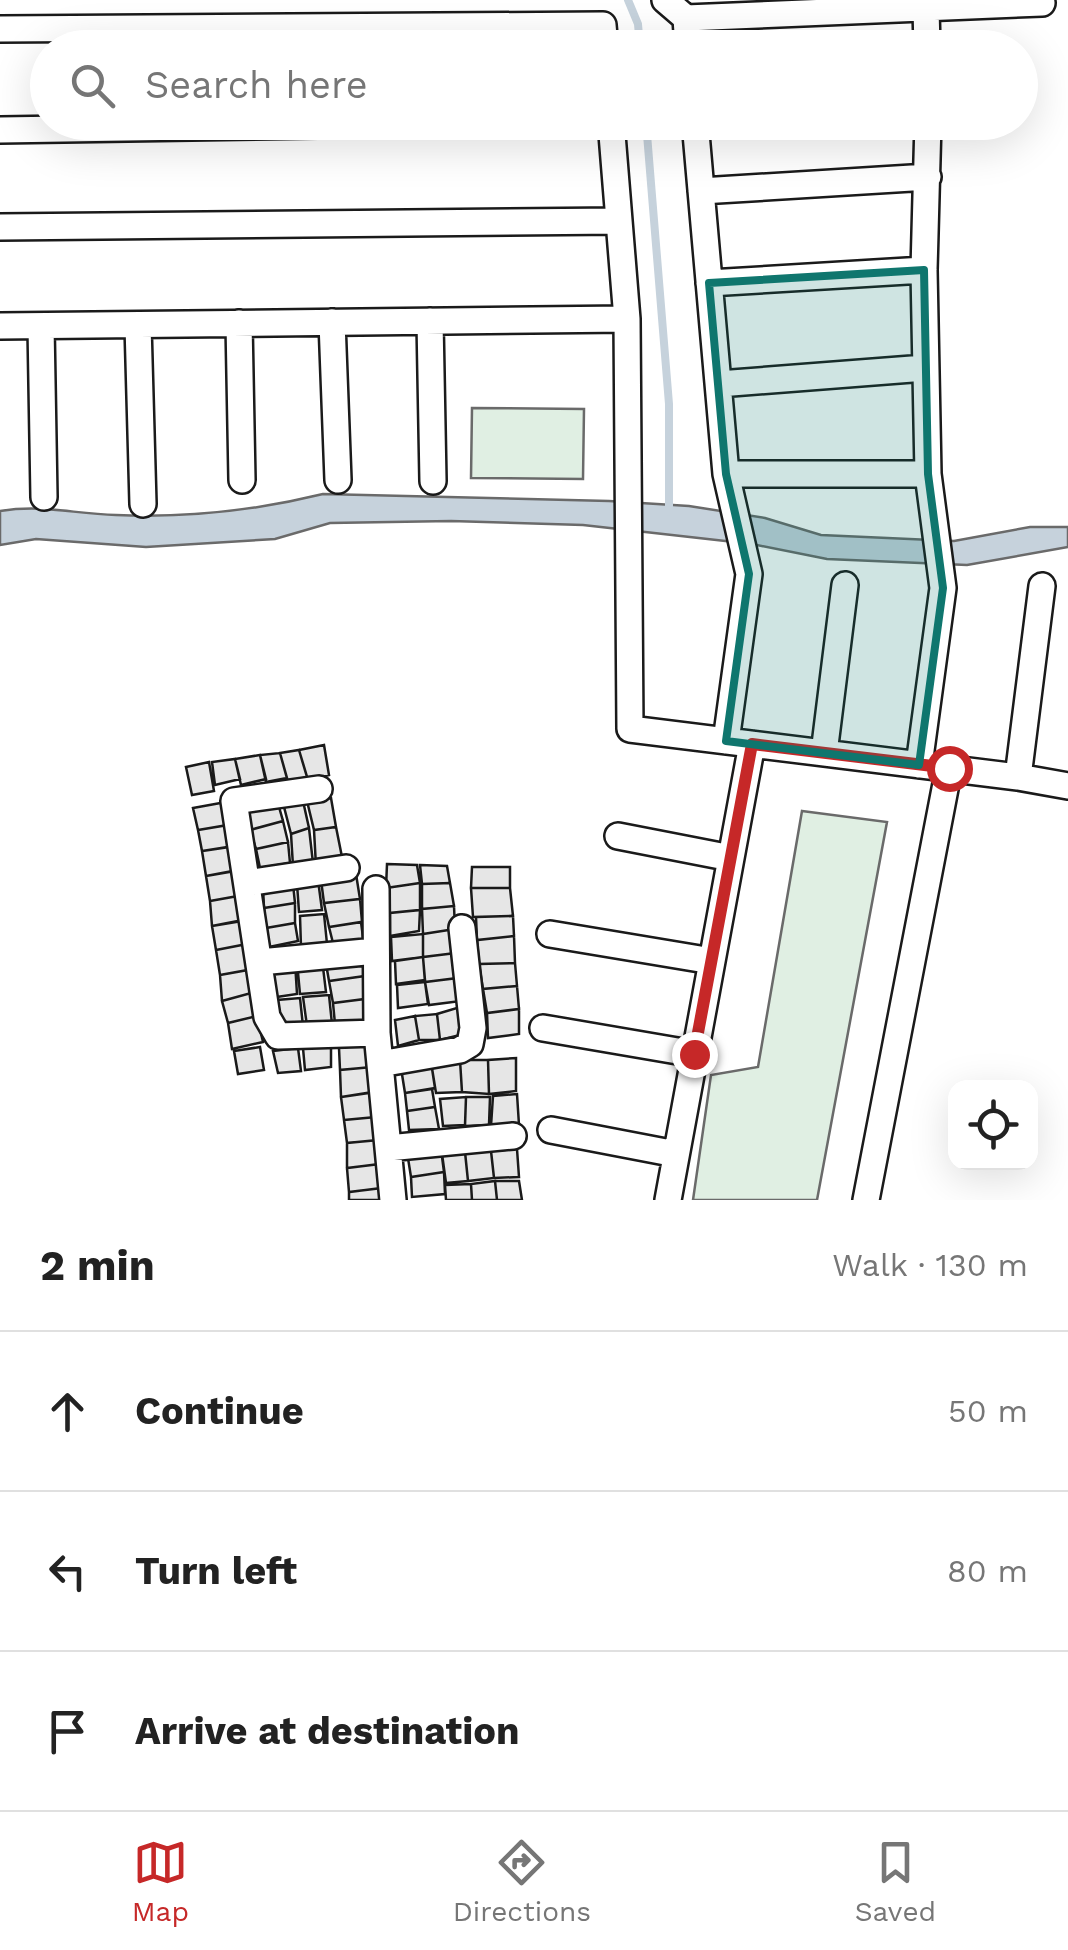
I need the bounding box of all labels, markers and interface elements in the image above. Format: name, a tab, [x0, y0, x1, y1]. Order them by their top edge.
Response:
search box	[30, 30, 1038, 140]
icon: search	[65, 58, 120, 113]
text: Search here	[145, 63, 368, 107]
route start	[927, 746, 973, 792]
route end	[672, 1032, 718, 1078]
map controls	[948, 1080, 1038, 1170]
button: locate	[948, 1080, 1038, 1170]
text: 2 min	[40, 1241, 155, 1290]
text: Walk · 130 m	[832, 1246, 1028, 1284]
icon: ahead	[40, 1384, 95, 1439]
text: Continue	[135, 1389, 304, 1433]
text: 50 m	[948, 1392, 1028, 1430]
icon: left	[40, 1544, 95, 1599]
text: Turn left	[135, 1549, 297, 1593]
text: 80 m	[947, 1552, 1028, 1590]
icon: arrive	[40, 1704, 95, 1759]
text: Arrive at destination	[135, 1709, 520, 1753]
tab: Map	[132, 1835, 189, 1928]
tab: Directions	[453, 1835, 591, 1928]
tab: Saved	[855, 1835, 936, 1928]

